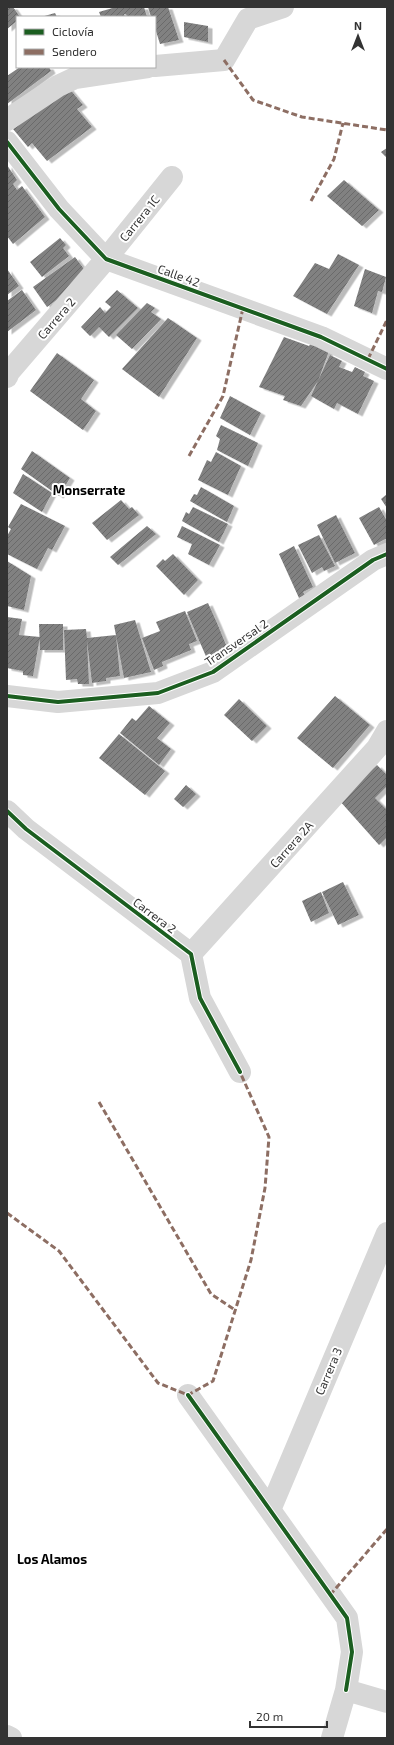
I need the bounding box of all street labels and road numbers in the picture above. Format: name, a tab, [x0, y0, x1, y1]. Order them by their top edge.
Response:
street label: Carrera 1C	[116, 192, 162, 244]
street label: Calle 42	[156, 261, 202, 289]
street label: Carrera 2	[34, 294, 78, 342]
street label: Transversal 2	[202, 616, 270, 668]
street label: Carrera 2A	[267, 818, 316, 870]
street label: Carrera 2	[131, 894, 179, 936]
street label: Carrera 3	[312, 1345, 344, 1397]

